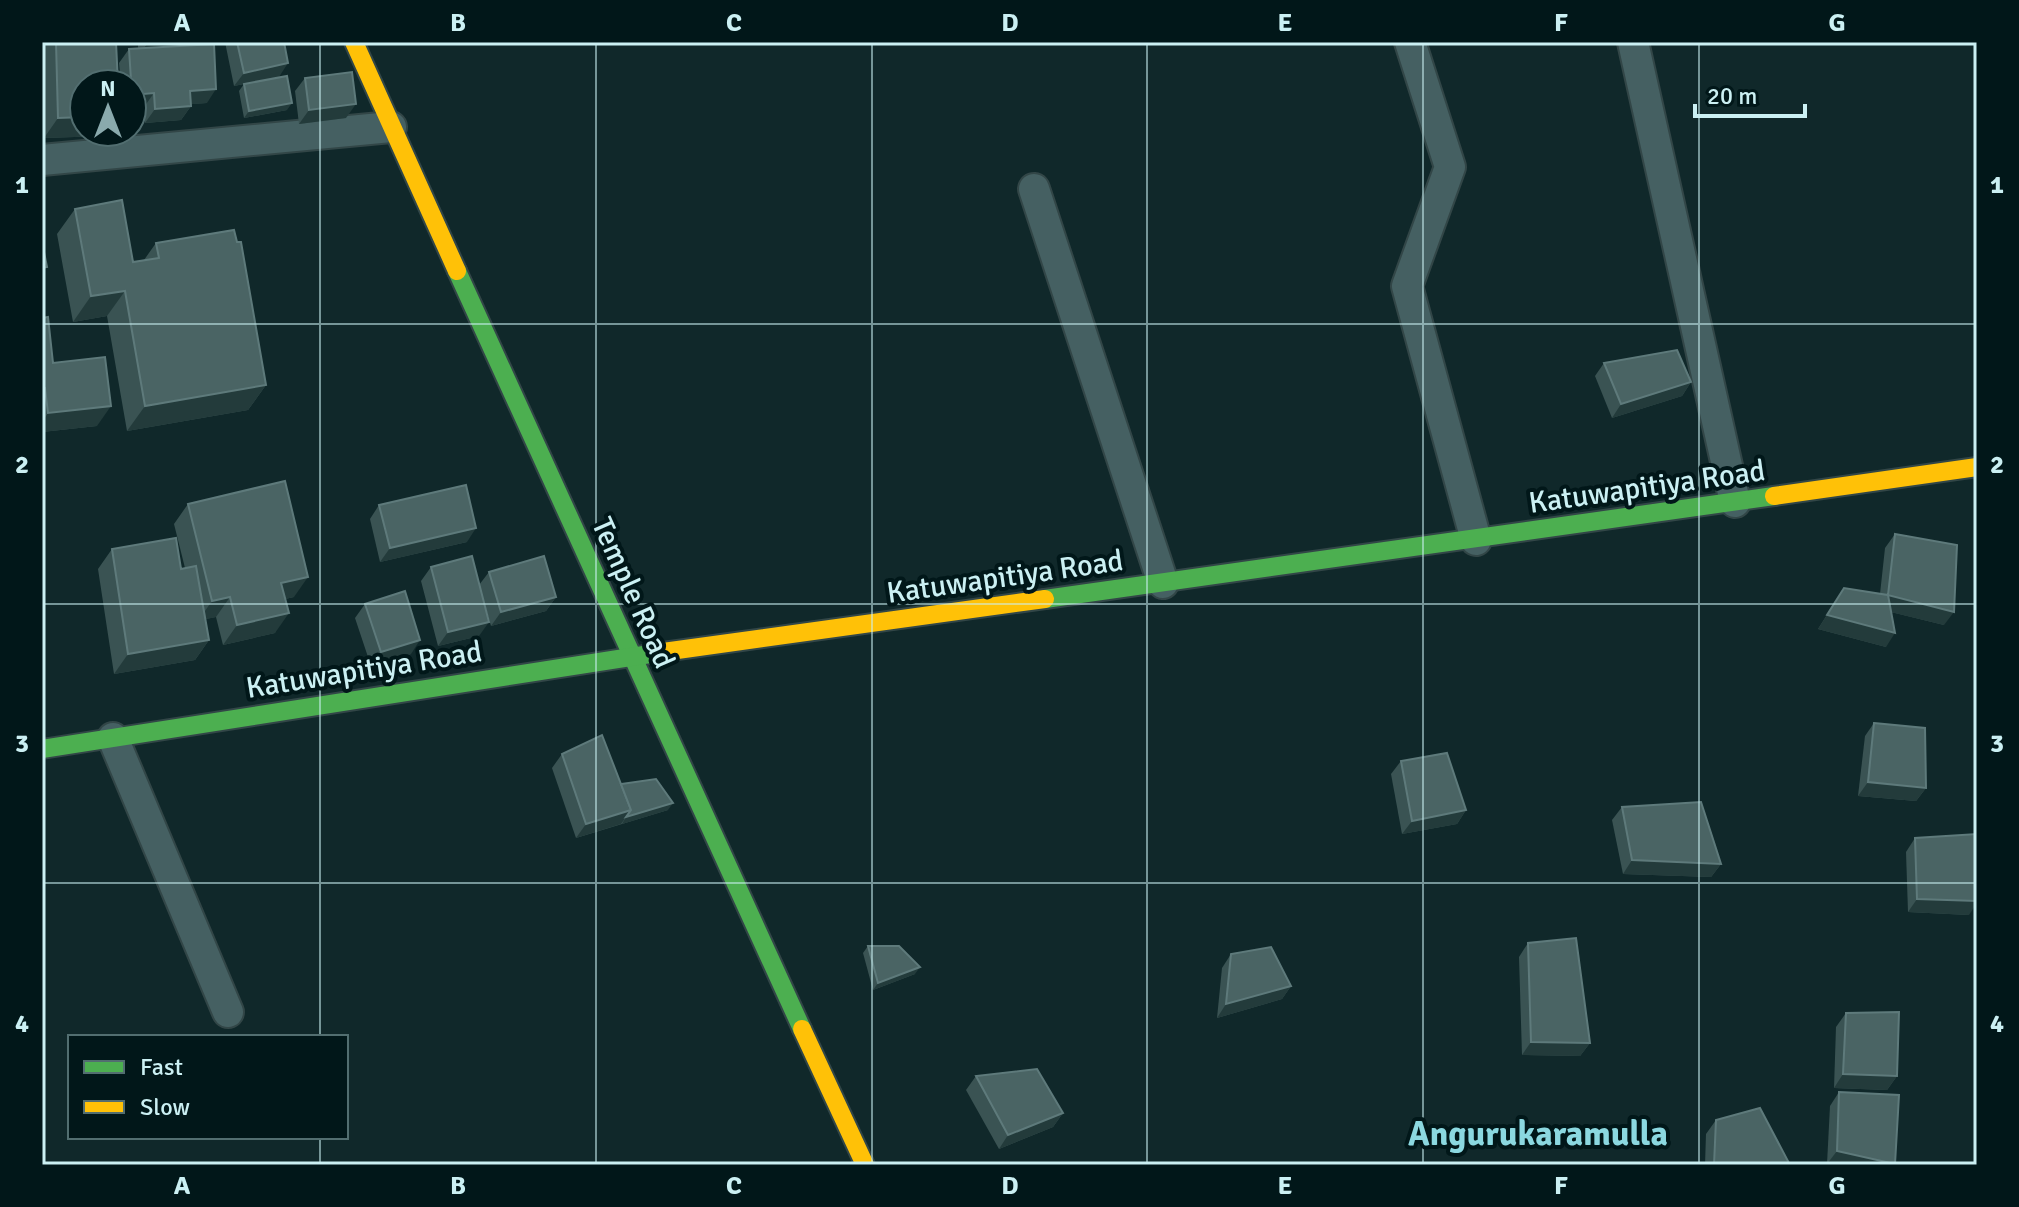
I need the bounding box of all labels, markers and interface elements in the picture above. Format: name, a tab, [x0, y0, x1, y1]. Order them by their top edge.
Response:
text: A	[174, 7, 191, 39]
text: B	[450, 7, 466, 39]
text: C	[726, 7, 742, 39]
text: D	[1001, 7, 1019, 39]
text: E	[1278, 7, 1292, 39]
text: F	[1554, 7, 1568, 39]
text: G	[1828, 7, 1846, 39]
north arrow	[68, 68, 148, 148]
scale bar	[1695, 68, 1805, 118]
text: N	[100, 75, 116, 102]
text: 20 m	[1707, 81, 1757, 111]
text: 1	[15, 169, 29, 201]
text: 1	[1990, 169, 2004, 201]
text: 2	[15, 449, 29, 481]
text: 2	[1990, 449, 2004, 481]
street label: Katuwapitiya Road	[1526, 452, 1768, 522]
street label: Temple Road	[583, 512, 683, 674]
street label: Katuwapitiya Road	[884, 542, 1126, 612]
street label: Katuwapitiya Road	[243, 633, 485, 707]
text: 3	[15, 728, 29, 760]
text: 3	[1990, 728, 2004, 760]
text: 4	[15, 1008, 29, 1040]
text: 4	[1990, 1008, 2004, 1040]
legend	[68, 1035, 348, 1139]
text: Fast	[140, 1052, 183, 1082]
text: Slow	[140, 1092, 190, 1122]
district label: Angurukaramulla	[1408, 1113, 1668, 1155]
text: A	[174, 1170, 191, 1202]
text: B	[450, 1170, 466, 1202]
text: C	[726, 1170, 742, 1202]
text: D	[1001, 1170, 1019, 1202]
text: E	[1278, 1170, 1292, 1202]
text: F	[1554, 1170, 1568, 1202]
text: G	[1828, 1170, 1846, 1202]

